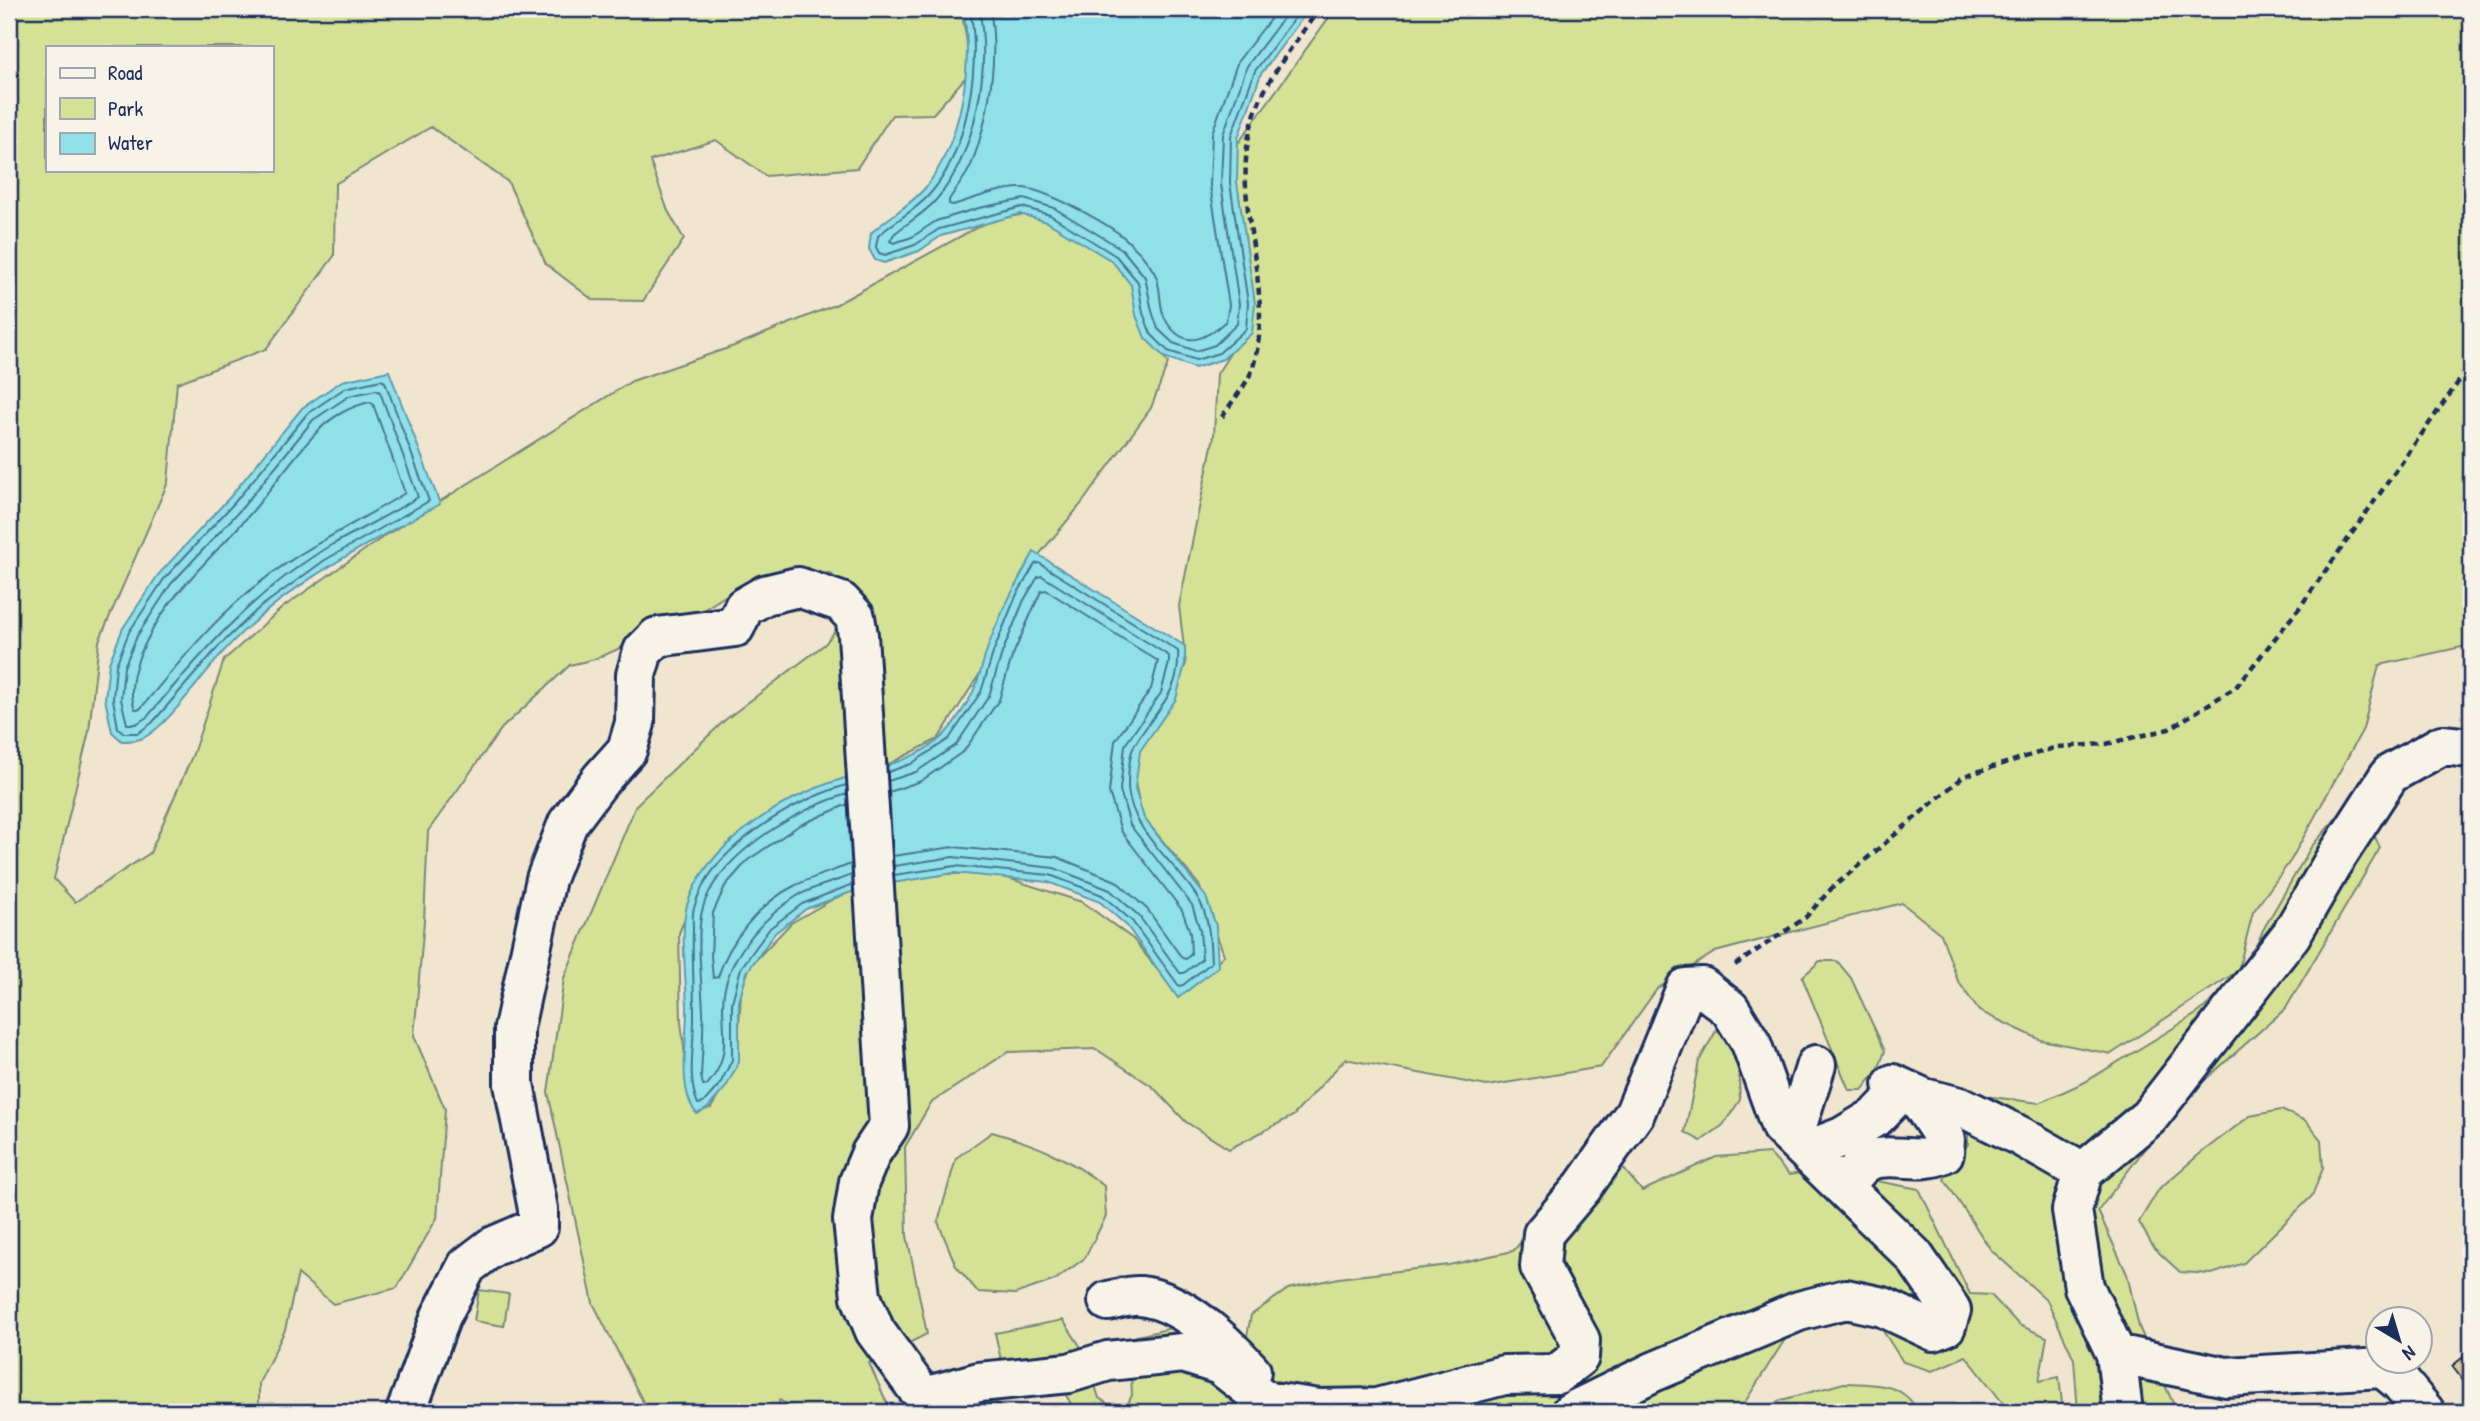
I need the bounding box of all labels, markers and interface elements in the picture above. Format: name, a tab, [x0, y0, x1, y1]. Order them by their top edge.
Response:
legend	[46, 46, 273, 172]
text: Road	[108, 58, 142, 87]
text: Park	[108, 94, 143, 123]
text: Water	[108, 128, 153, 157]
north arrow	[2364, 1306, 2434, 1376]
text: N	[2397, 1340, 2421, 1367]

